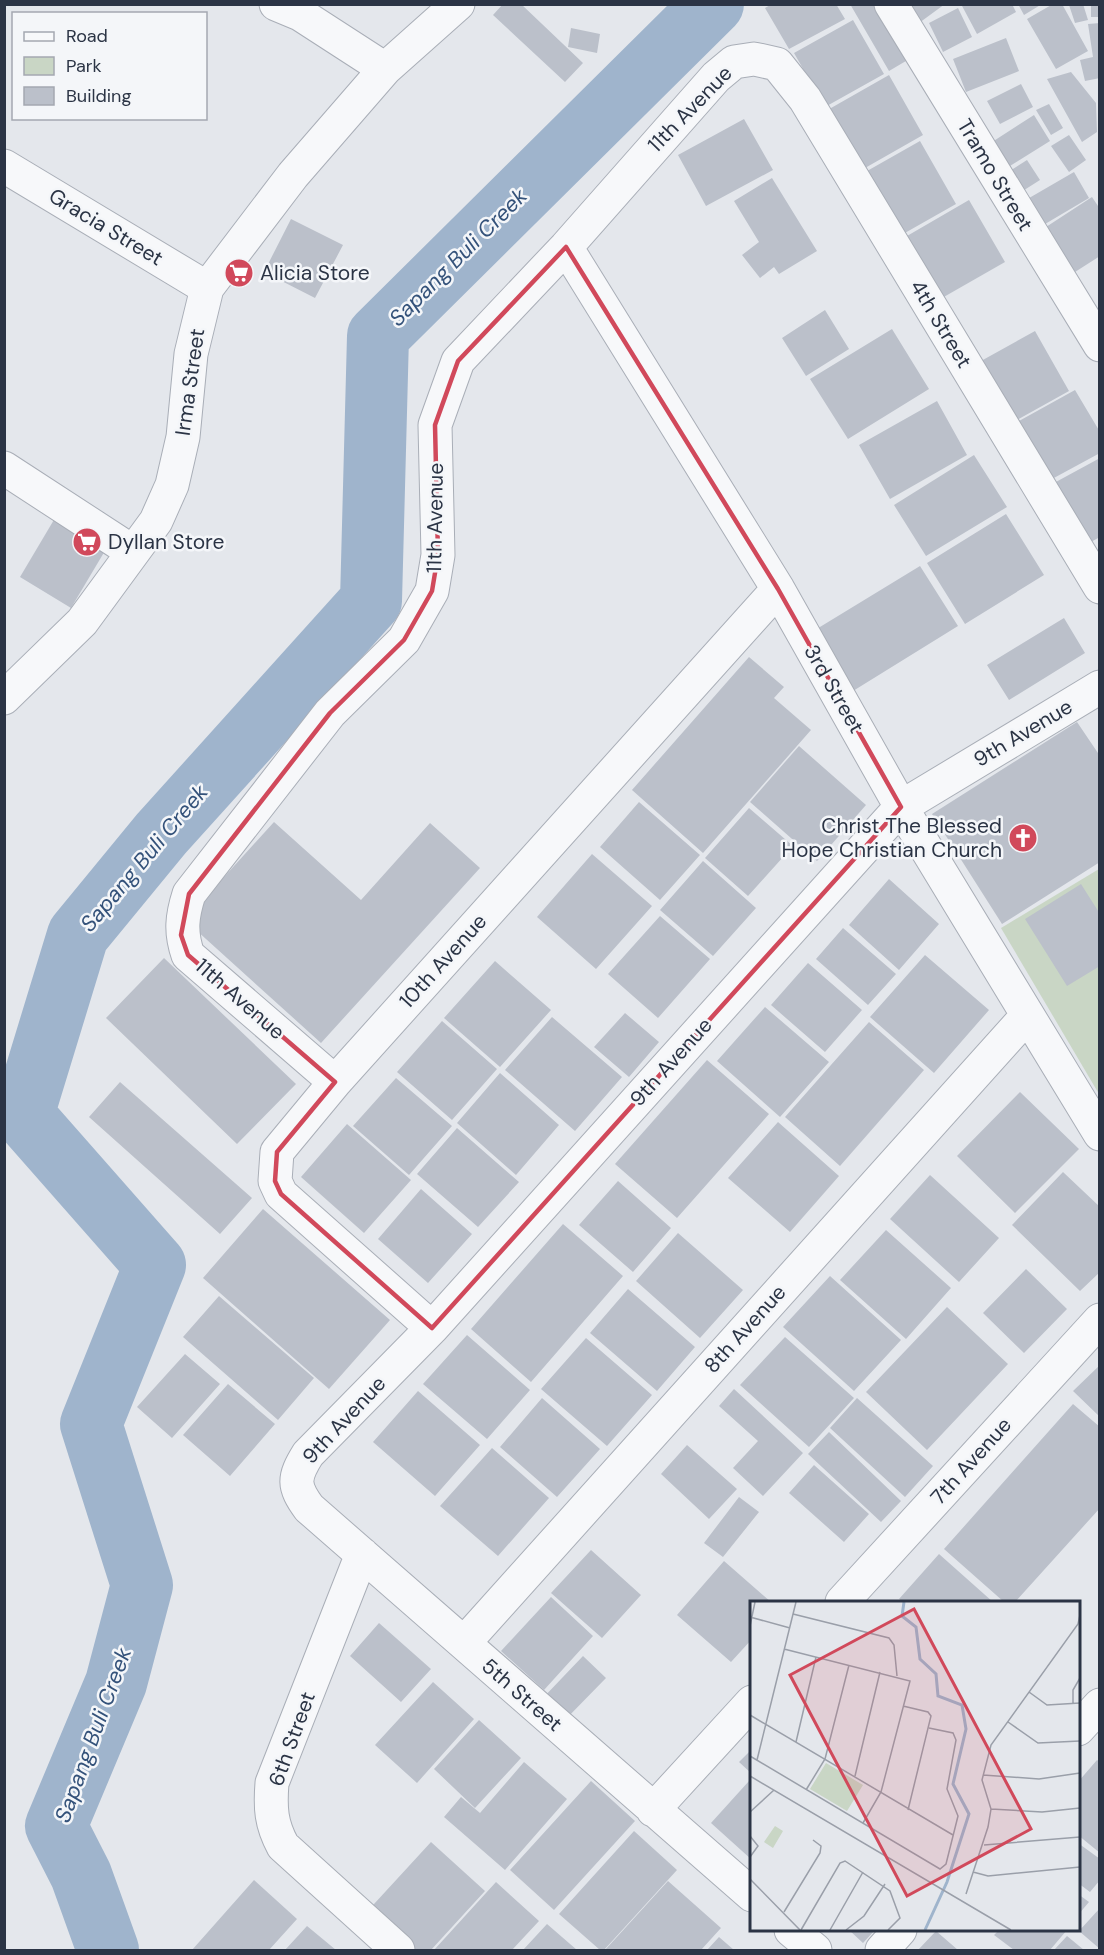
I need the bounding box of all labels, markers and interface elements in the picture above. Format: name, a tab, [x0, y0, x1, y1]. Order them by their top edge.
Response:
legend	[12, 12, 207, 120]
text: Road	[66, 24, 108, 48]
text: Park	[66, 54, 102, 78]
street label: 11th Avenue	[642, 60, 738, 158]
text: Building	[66, 84, 131, 108]
street label: Tramo Street	[951, 114, 1039, 236]
water label: Sapang Buli Creek	[383, 181, 534, 332]
street label: Gracia Street	[44, 182, 168, 272]
supermarket icon: Alicia Store	[223, 257, 255, 289]
place label: Alicia Store	[260, 259, 370, 287]
street label: 4th Street	[904, 275, 978, 373]
street label: Irma Street	[169, 327, 211, 437]
street label: 11th Avenue	[420, 463, 450, 573]
supermarket icon: Dyllan Store	[71, 526, 103, 558]
place label: Dyllan Store	[108, 528, 224, 556]
street label: 3rd Street	[797, 640, 871, 738]
street label: 9th Avenue	[968, 693, 1078, 773]
water label: Sapang Buli Creek	[74, 778, 215, 938]
place label: Christ The Blessed Hope Christian Church	[782, 812, 1002, 864]
church icon: Christ The Blessed Hope Christian Church	[1007, 822, 1039, 854]
street label: 10th Avenue	[393, 908, 493, 1014]
street label: 11th Avenue	[189, 952, 291, 1046]
street label: 9th Avenue	[624, 1012, 718, 1112]
street label: 8th Avenue	[698, 1279, 792, 1379]
street label: 9th Avenue	[296, 1370, 392, 1470]
street label: 7th Avenue	[924, 1411, 1018, 1511]
inset map	[750, 1601, 1080, 1931]
water label: Sapang Buli Creek	[48, 1643, 138, 1826]
street label: 5th Street	[476, 1652, 568, 1738]
street label: 6th Street	[262, 1688, 322, 1790]

